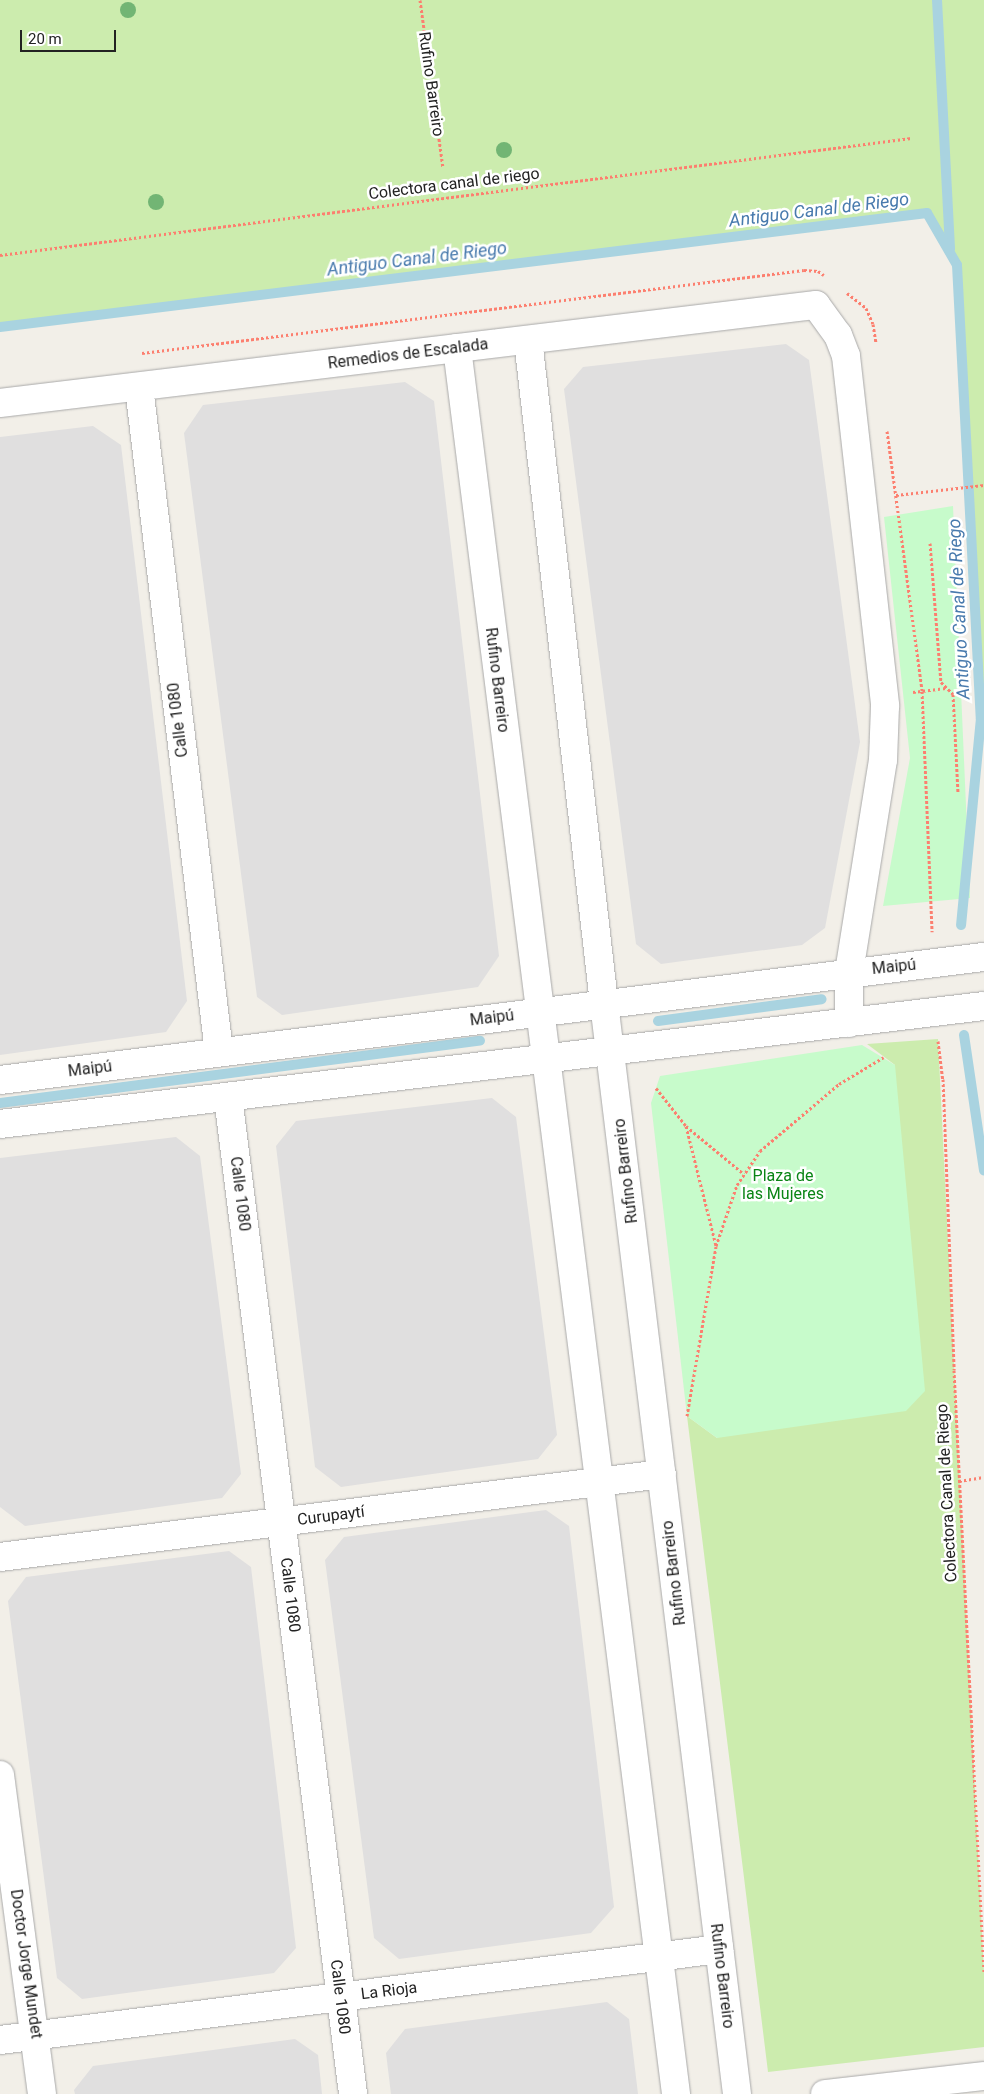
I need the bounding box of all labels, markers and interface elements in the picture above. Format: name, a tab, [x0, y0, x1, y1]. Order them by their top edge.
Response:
scale bar	[22, 20, 119, 52]
text: 20 m	[28, 30, 62, 48]
street label: Rufino Barreiro	[414, 30, 448, 138]
street label: Colectora canal de riego	[367, 164, 541, 204]
water label: Antiguo Canal de Riego	[728, 188, 910, 232]
water label: Antiguo Canal de Riego	[326, 237, 508, 281]
street label: Remedios de Escalada	[327, 335, 489, 373]
water label: Antiguo Canal de Riego	[943, 518, 975, 700]
street label: Rufino Barreiro	[481, 626, 513, 734]
street label: Calle 1080	[164, 681, 192, 759]
street label: Maipú	[871, 955, 917, 979]
street label: Maipú	[469, 1006, 515, 1030]
street label: Maipú	[67, 1057, 113, 1081]
street label: Rufino Barreiro	[610, 1117, 642, 1225]
street label: Calle 1080	[226, 1155, 254, 1233]
park label: Plaza de las Mujeres	[742, 1166, 824, 1204]
street label: Colectora Canal de Riego	[933, 1403, 961, 1583]
street label: Curupaytí	[296, 1502, 366, 1530]
street label: Rufino Barreiro	[658, 1519, 690, 1627]
street label: Calle 1080	[276, 1556, 304, 1634]
street label: Doctor Jorge Mundet	[6, 1888, 46, 2040]
street label: Rufino Barreiro	[706, 1922, 738, 2030]
street label: Calle 1080	[326, 1958, 354, 2036]
street label: La Rioja	[360, 1978, 418, 2004]

